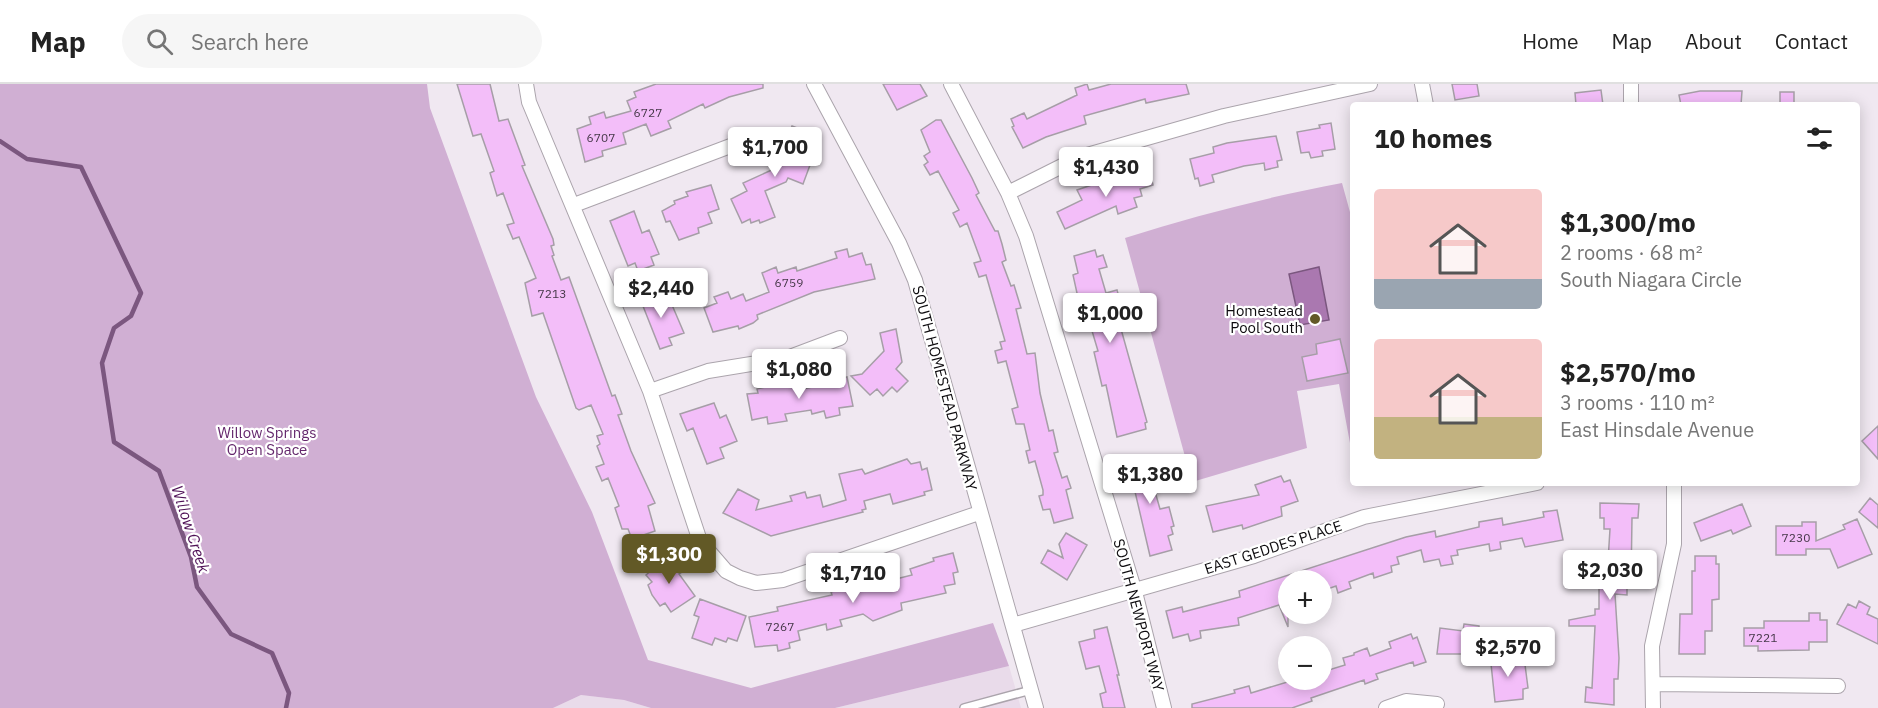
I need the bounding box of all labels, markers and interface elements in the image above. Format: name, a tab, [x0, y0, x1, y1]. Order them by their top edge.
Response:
search box	[122, 14, 542, 68]
text: Map	[30, 23, 86, 60]
icon: search	[143, 25, 176, 58]
text: Search here	[191, 27, 309, 56]
text: Home	[1522, 27, 1579, 55]
text: Map	[1612, 27, 1652, 55]
text: About	[1685, 27, 1742, 55]
text: Contact	[1775, 27, 1848, 55]
house number: 6727	[634, 105, 662, 120]
text: 10 homes	[1374, 121, 1492, 155]
icon: filters	[1803, 122, 1836, 155]
pin: $1,700	[726, 127, 824, 178]
house number: 6707	[587, 130, 615, 145]
text: $1,700	[742, 133, 808, 160]
pin: $1,430	[1057, 147, 1155, 198]
text: $1,430	[1073, 153, 1139, 180]
text: $1,300/mo	[1560, 205, 1696, 239]
icon: home	[1422, 213, 1494, 285]
text: 2 rooms · 68 m²	[1560, 239, 1703, 266]
text: South Niagara Circle	[1560, 266, 1742, 293]
pin: $2,440	[612, 268, 710, 319]
text: $2,440	[628, 274, 694, 301]
house number: 6759	[775, 275, 803, 290]
street label: SOUTH HOMESTEAD PARKWAY	[908, 283, 982, 493]
house number: 7213	[538, 286, 566, 301]
pin: $1,000	[1061, 293, 1159, 344]
text: $1,000	[1077, 299, 1143, 326]
place label: Homestead Pool South	[1225, 301, 1303, 337]
marker: Homestead Pool South	[1308, 312, 1322, 326]
pin: $1,080	[750, 349, 848, 400]
text: $1,080	[766, 355, 832, 382]
text: $2,570/mo	[1560, 355, 1696, 389]
icon: home	[1422, 363, 1494, 435]
text: 3 rooms · 110 m²	[1560, 389, 1715, 416]
text: East Hinsdale Avenue	[1560, 416, 1754, 443]
park label: Willow Springs Open Space	[217, 423, 317, 459]
pin: $1,380	[1101, 454, 1199, 505]
text: $1,380	[1117, 460, 1183, 487]
water label: Willow Creek	[168, 483, 215, 576]
street label: EAST GEDDES PLACE	[1202, 516, 1344, 578]
house number: 7230	[1782, 530, 1810, 545]
pin: $1,300	[620, 534, 718, 585]
street label: SOUTH NEWPORT WAY	[1110, 537, 1169, 693]
text: $1,300	[636, 540, 702, 567]
pin: $2,030	[1561, 550, 1659, 601]
pin: $1,710	[804, 553, 902, 604]
text: $2,030	[1577, 556, 1643, 583]
text: $1,710	[820, 559, 886, 586]
map controls	[1278, 570, 1332, 690]
button: +	[1278, 570, 1332, 624]
house number: 7267	[766, 619, 794, 634]
pin: $2,570	[1459, 627, 1557, 678]
house number: 7221	[1749, 630, 1777, 645]
text: $2,570	[1475, 633, 1541, 660]
button: −	[1278, 636, 1332, 690]

